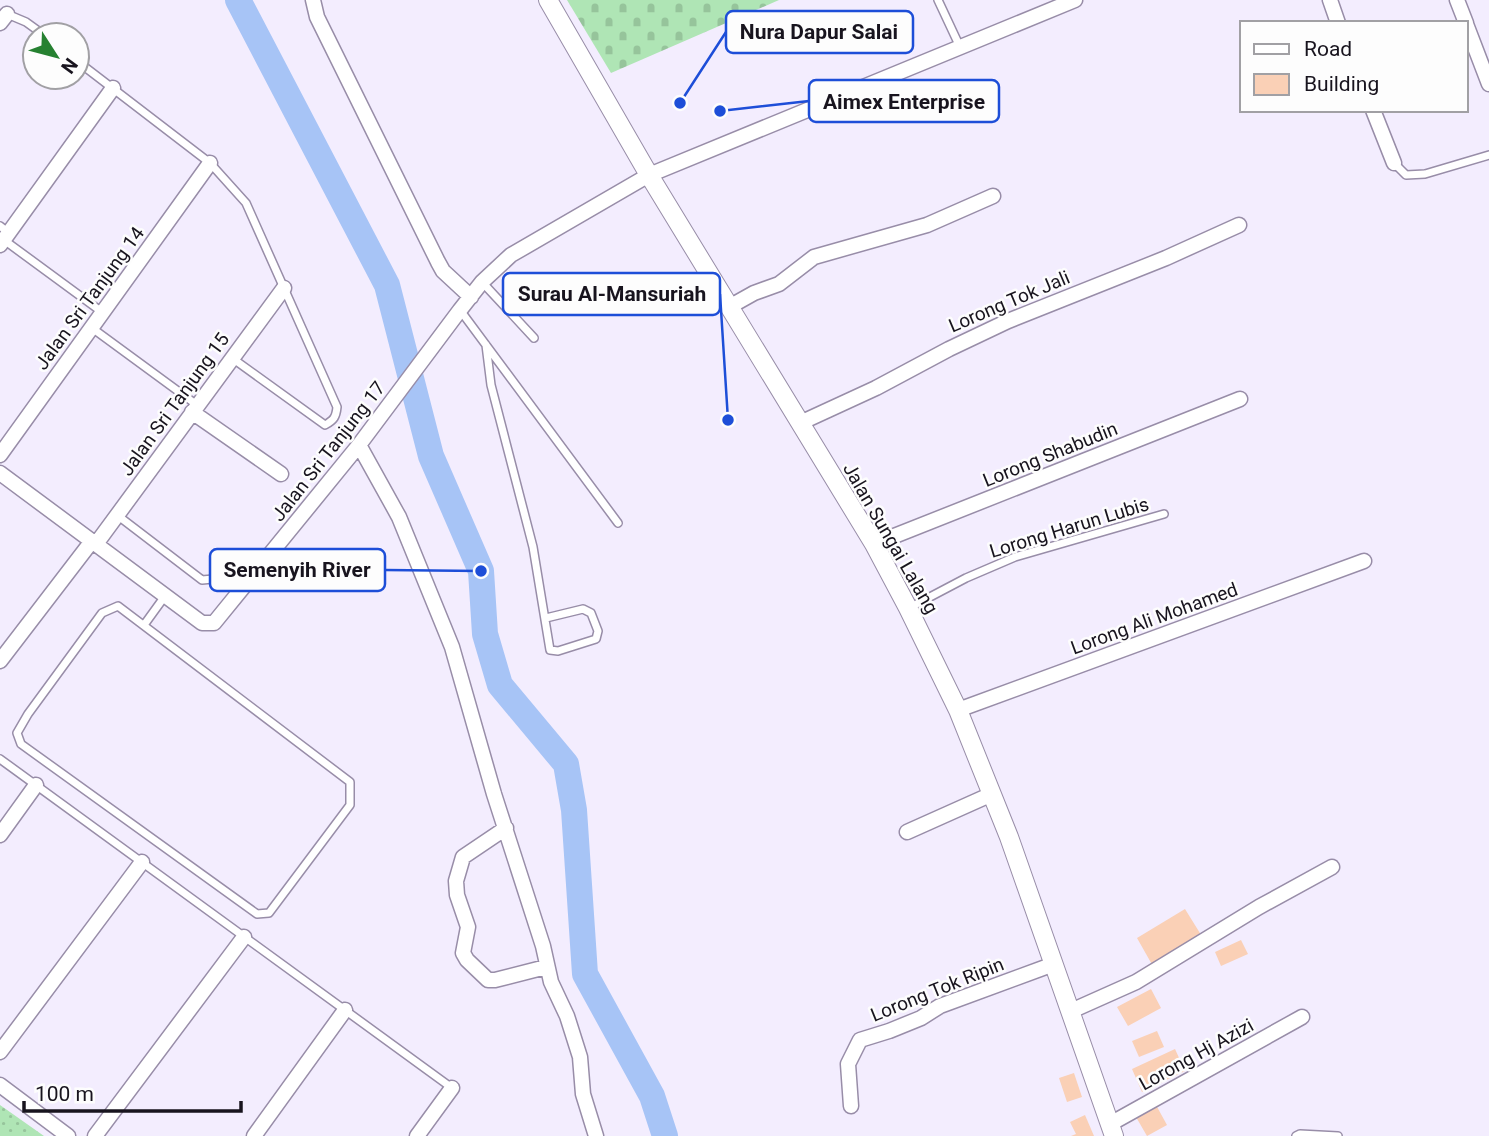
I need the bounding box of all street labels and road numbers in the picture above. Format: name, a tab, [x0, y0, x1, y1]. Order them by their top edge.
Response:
street label: Jalan Sri Tanjung 14	[30, 222, 149, 374]
street label: Lorong Tok Jali	[945, 266, 1073, 337]
street label: Jalan Sri Tanjung 15	[115, 328, 234, 480]
street label: Jalan Sri Tanjung 17	[267, 377, 390, 526]
street label: Lorong Shabudin	[980, 417, 1121, 492]
street label: Jalan Sungai Lalang	[838, 459, 943, 618]
street label: Lorong Harun Lubis	[987, 492, 1152, 563]
street label: Lorong Ali Mohamed	[1068, 578, 1241, 659]
street label: Lorong Tok Ripin	[867, 952, 1007, 1027]
street label: Lorong Hj Azizi	[1135, 1013, 1258, 1095]

